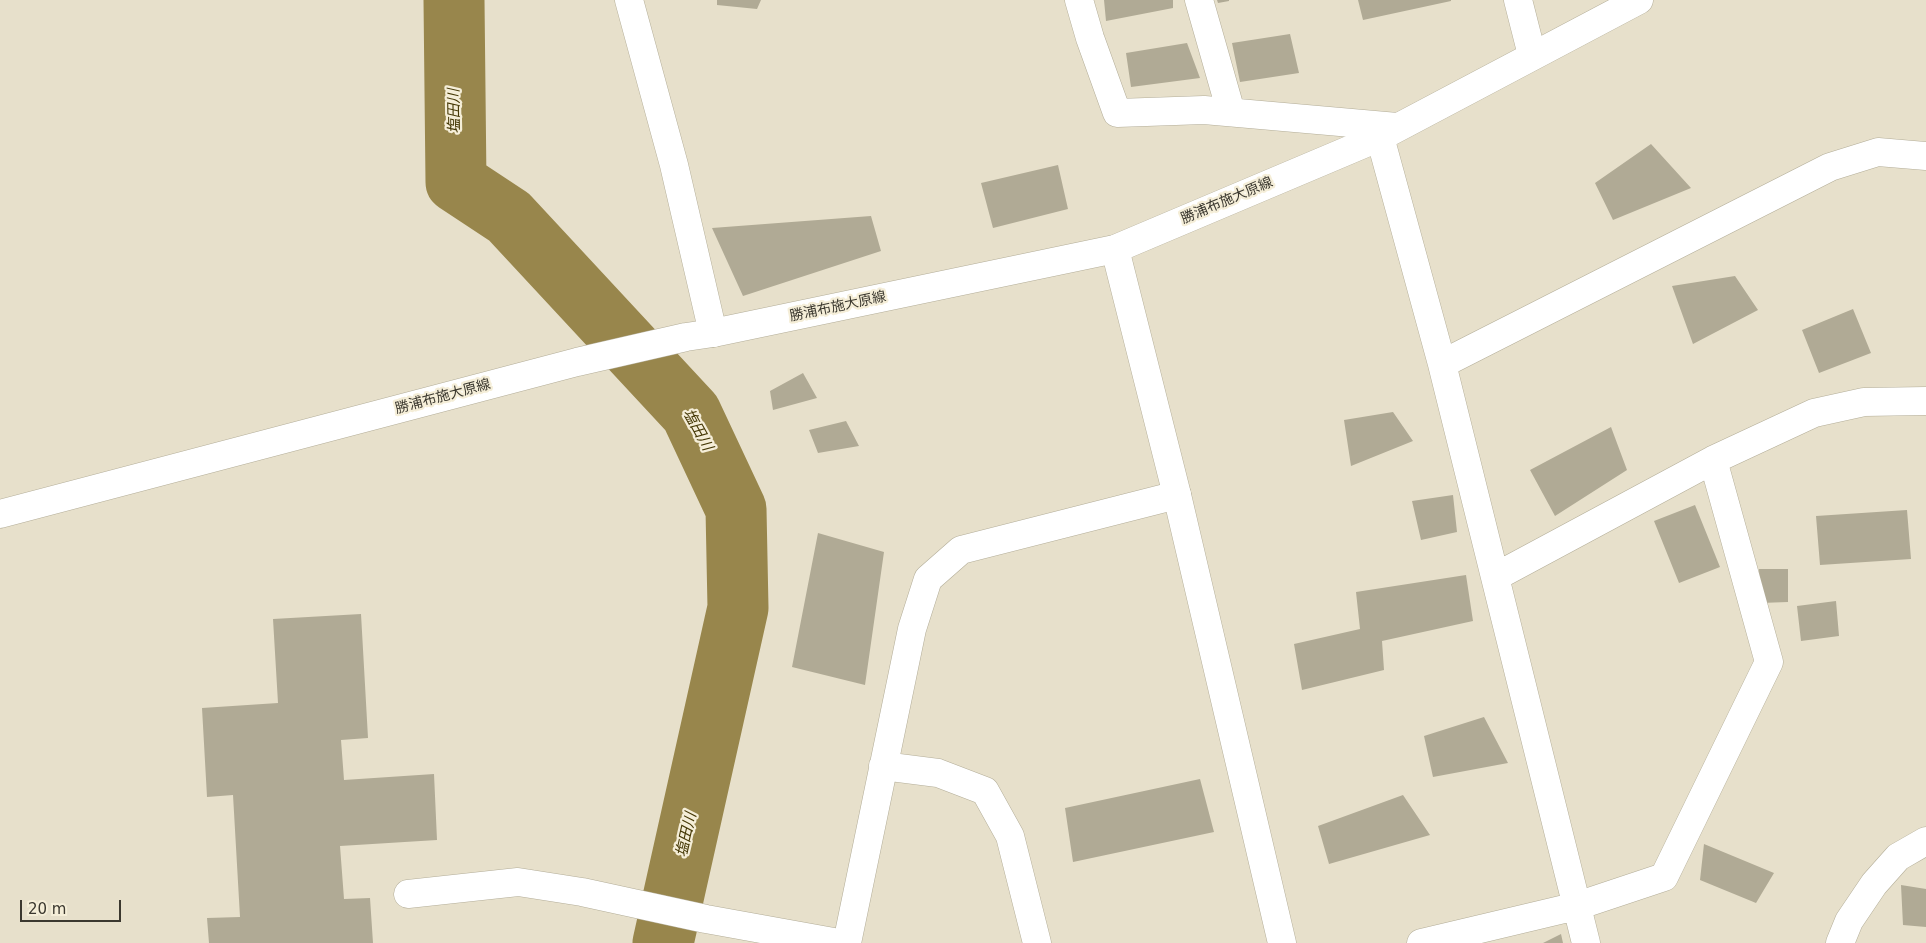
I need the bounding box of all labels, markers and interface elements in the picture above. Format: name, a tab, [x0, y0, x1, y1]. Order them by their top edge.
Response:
water label: 塩田川	[446, 88, 464, 134]
street label: 勝浦布施大原線	[1179, 174, 1275, 228]
street label: 勝浦布施大原線	[788, 289, 888, 325]
street label: 勝浦布施大原線	[393, 376, 493, 418]
water label: 塩田川	[678, 406, 716, 454]
water label: 塩田川	[673, 811, 701, 859]
scale bar	[22, 890, 124, 922]
text: 20 m	[28, 900, 66, 918]

